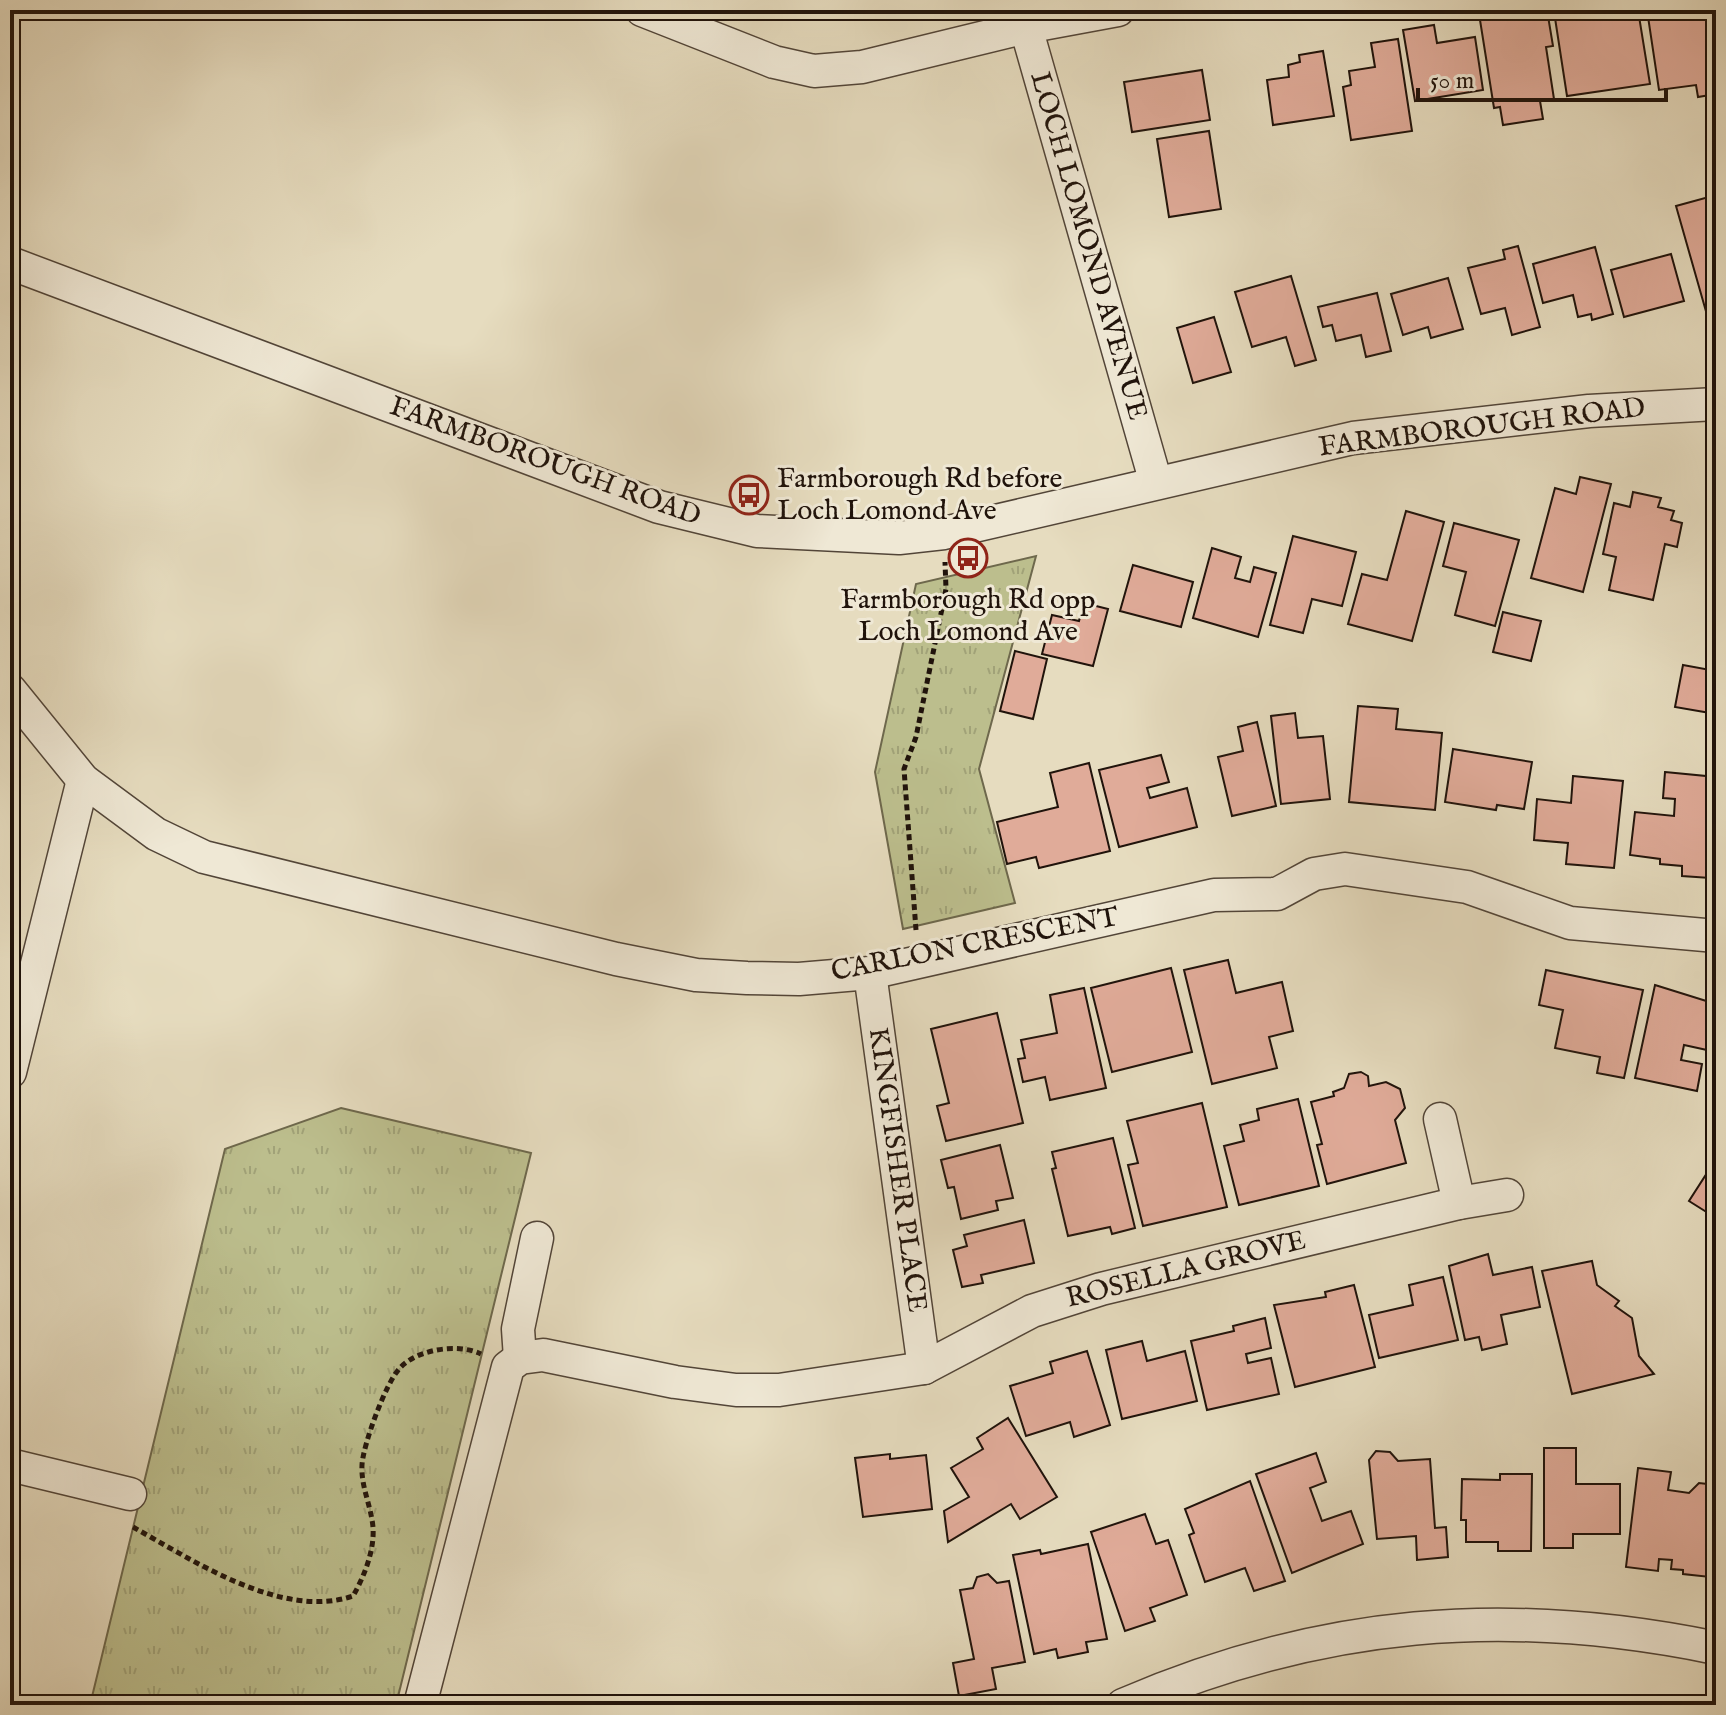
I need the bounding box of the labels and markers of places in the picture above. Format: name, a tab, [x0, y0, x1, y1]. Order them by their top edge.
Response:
place label: Farmborough Rd before Loch Lomond Ave	[777, 462, 1063, 529]
bus stop icon: Farmborough Rd before Loch Lomond Ave	[728, 474, 770, 516]
bus stop icon: Farmborough Rd opp Loch Lomond Ave	[947, 537, 989, 579]
place label: Farmborough Rd opp Loch Lomond Ave	[841, 583, 1095, 650]

